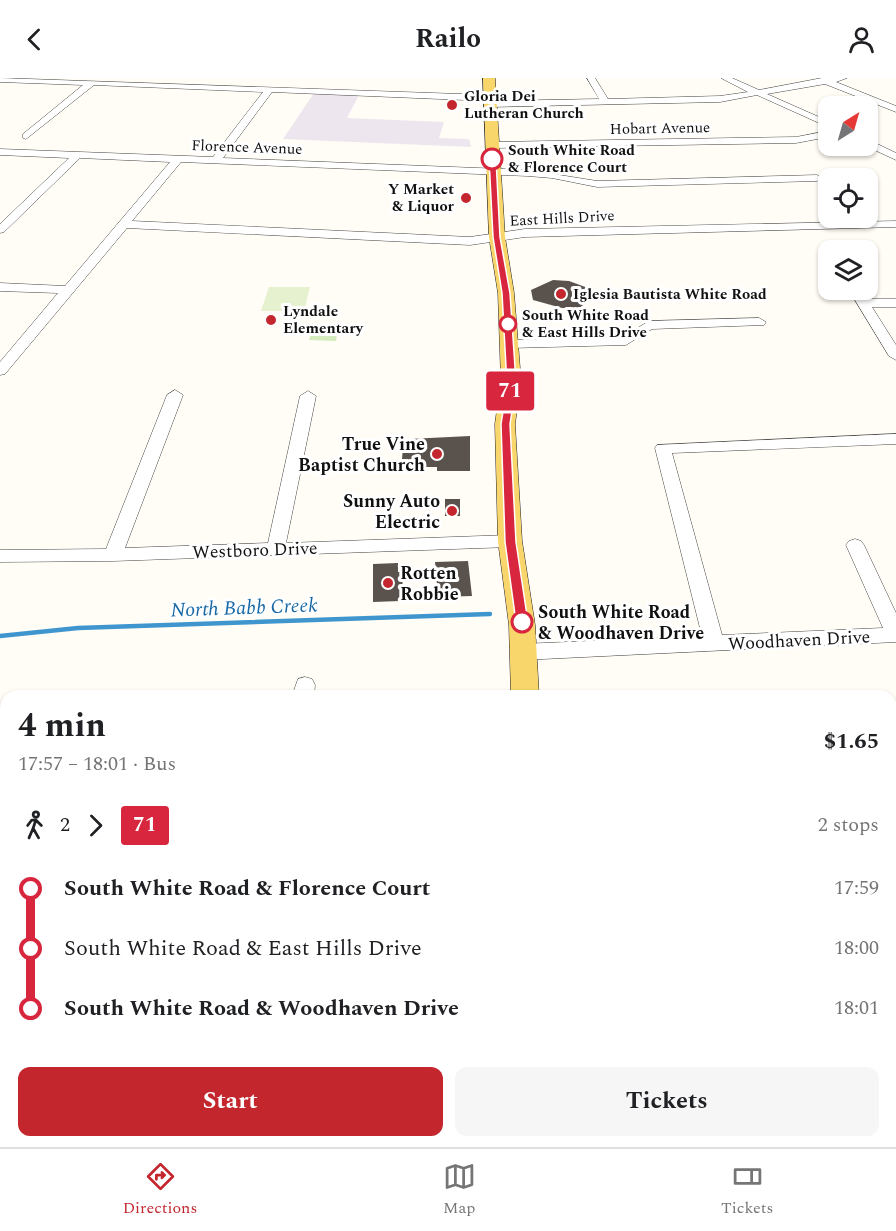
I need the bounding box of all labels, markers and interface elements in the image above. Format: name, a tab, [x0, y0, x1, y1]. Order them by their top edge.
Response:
text: Railo	[415, 18, 481, 60]
icon: back	[18, 23, 51, 56]
icon: person	[845, 23, 878, 56]
place label: Gloria Dei Lutheran Church	[464, 85, 584, 125]
north arrow	[818, 96, 878, 156]
map controls	[818, 96, 878, 300]
marker: Gloria Dei Lutheran Church	[445, 98, 459, 112]
street label: Hobart Avenue	[610, 116, 710, 141]
street label: Florence Avenue	[191, 134, 303, 161]
place label: South White Road & Florence Court	[508, 139, 635, 179]
marker: South White Road & Florence Court	[481, 148, 503, 170]
button: locate	[818, 168, 878, 228]
place label: Y Market & Liquor	[388, 178, 455, 218]
marker: Y Market & Liquor	[459, 191, 473, 205]
street label: East Hills Drive	[509, 204, 615, 233]
button: layers	[818, 240, 878, 300]
place label: Iglesia Bautista White Road	[573, 283, 767, 306]
marker: Iglesia Bautista White Road	[554, 287, 568, 301]
place label: Lyndale Elementary	[283, 300, 364, 340]
place label: South White Road & East Hills Drive	[522, 304, 649, 344]
marker: Lyndale Elementary	[264, 313, 278, 327]
marker: South White Road & East Hills Drive	[499, 315, 517, 333]
line badge: 71	[483, 372, 537, 410]
text: 71	[498, 375, 522, 407]
place label: True Vine Baptist Church	[298, 431, 425, 479]
marker: True Vine Baptist Church	[430, 447, 444, 461]
place label: Sunny Auto Electric	[343, 488, 440, 536]
marker: Sunny Auto Electric	[445, 504, 459, 518]
street label: Westboro Drive	[192, 535, 318, 566]
place label: Rotten Robbie	[400, 560, 459, 608]
marker: Rotten Robbie	[381, 576, 395, 590]
water label: North Babb Creek	[170, 590, 319, 626]
place label: South White Road & Woodhaven Drive	[538, 599, 704, 647]
marker: South White Road & Woodhaven Drive	[511, 611, 533, 633]
street label: Woodhaven Drive	[727, 623, 871, 658]
text: 4 min	[18, 701, 106, 751]
text: $1.65	[824, 725, 879, 758]
text: 17:57 – 18:01 · Bus	[18, 749, 176, 779]
icon: walk	[18, 809, 51, 842]
icon: forward	[79, 809, 112, 842]
text: 71	[133, 809, 157, 841]
text: 2	[60, 810, 70, 840]
text: 2 stops	[818, 810, 879, 840]
text: South White Road & Florence Court	[64, 872, 430, 905]
text: 17:59	[834, 873, 879, 903]
text: South White Road & East Hills Drive	[64, 932, 422, 965]
text: 18:00	[834, 933, 879, 963]
text: South White Road & Woodhaven Drive	[64, 992, 459, 1025]
text: 18:01	[834, 993, 879, 1023]
button: Start	[18, 1067, 443, 1136]
button: Tickets	[455, 1067, 879, 1136]
tab: Directions	[123, 1160, 197, 1220]
tab: Map	[443, 1160, 476, 1220]
tab: Tickets	[721, 1160, 773, 1220]

